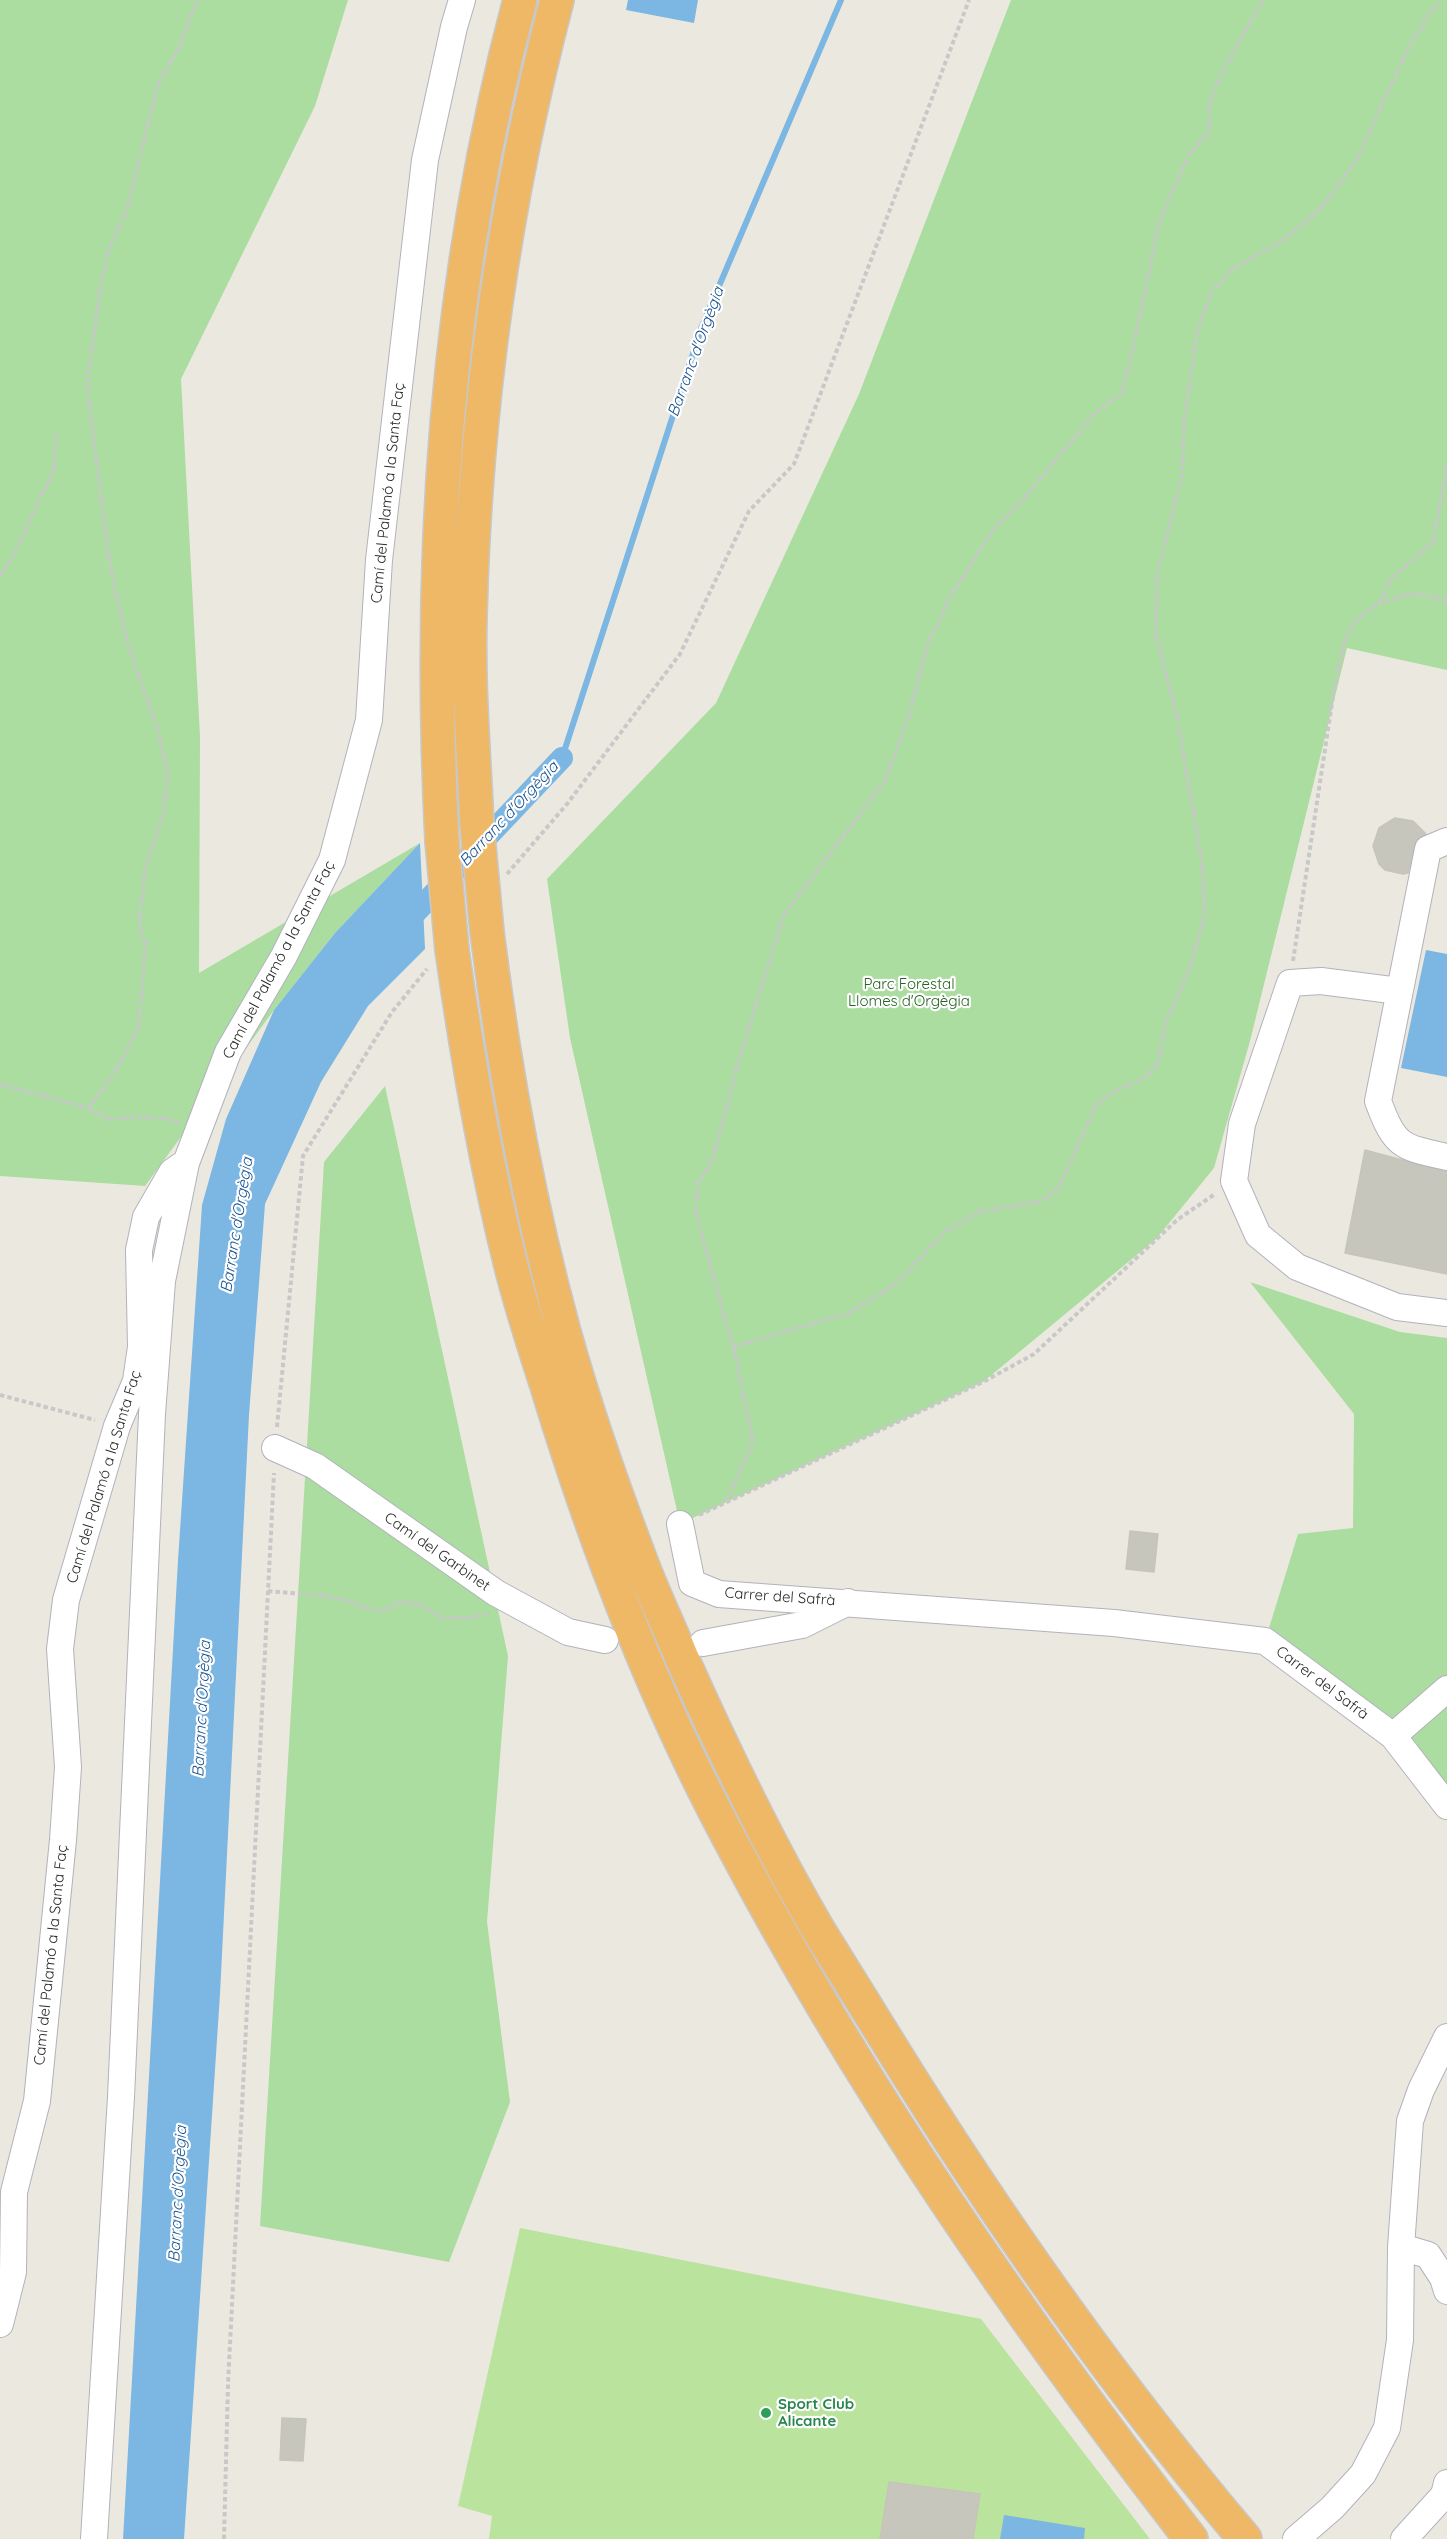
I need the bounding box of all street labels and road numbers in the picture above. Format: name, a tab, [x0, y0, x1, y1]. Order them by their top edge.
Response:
street label: Camí del Palamó a la Santa Faç	[367, 382, 409, 604]
street label: Camí del Palamó a la Santa Faç	[219, 858, 339, 1062]
street label: Camí del Palamó a la Santa Faç	[63, 1368, 145, 1586]
street label: Camí del Garbinet	[381, 1509, 493, 1595]
street label: Carrer del Safrà	[724, 1584, 836, 1610]
street label: Carrer del Safrà	[1272, 1642, 1372, 1724]
street label: Camí del Palamó a la Santa Faç	[30, 1844, 72, 2066]

